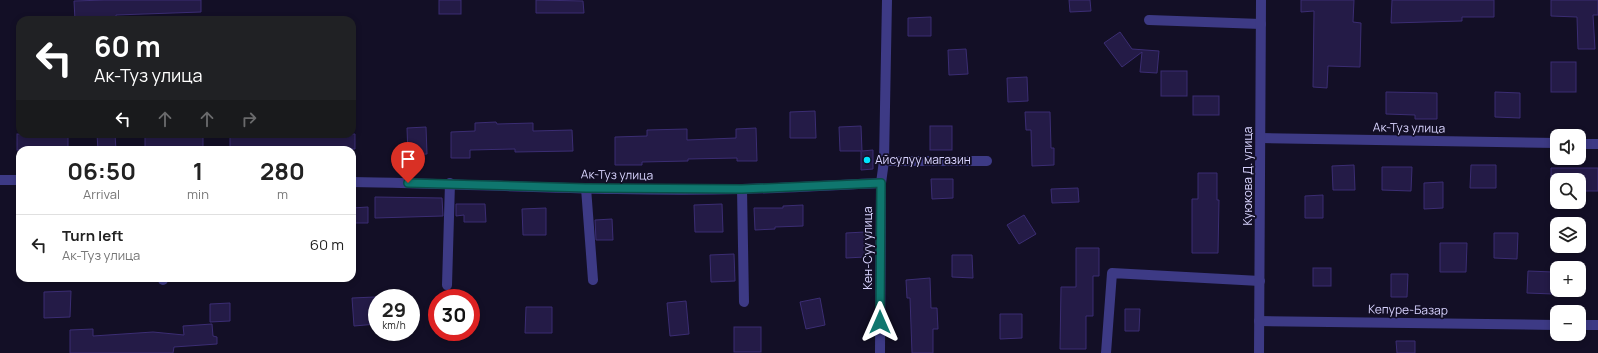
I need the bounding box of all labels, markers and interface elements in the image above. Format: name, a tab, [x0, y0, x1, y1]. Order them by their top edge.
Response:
text: 60 m	[94, 27, 161, 65]
icon: left	[28, 32, 80, 84]
text: Ак-Туз улица	[94, 63, 202, 87]
icon: left	[112, 108, 134, 130]
icon: ahead	[154, 108, 176, 130]
icon: ahead	[196, 108, 218, 130]
icon: right	[238, 108, 260, 130]
street label: Ак-Туз улица	[1373, 118, 1445, 137]
street label: Куюкова Д. улица	[1239, 126, 1256, 226]
map controls	[1550, 129, 1586, 341]
button: sound	[1550, 129, 1586, 165]
pin	[391, 142, 425, 183]
icon: arrive	[397, 148, 419, 170]
place label: Айсулуу магазин	[875, 151, 971, 168]
text: 06:50	[67, 154, 136, 187]
text: 1	[193, 154, 203, 187]
text: 280	[260, 154, 305, 187]
marker: Айсулуу магазин	[862, 155, 872, 165]
street label: Ак-Туз улица	[581, 165, 653, 184]
button: search	[1550, 173, 1586, 209]
text: Arrival	[83, 185, 120, 203]
text: min	[187, 185, 209, 203]
text: m	[277, 185, 288, 203]
street label: Кен-Суу улица	[859, 206, 876, 290]
button: layers	[1550, 217, 1586, 253]
text: Turn left	[62, 225, 124, 246]
icon: left	[28, 234, 50, 256]
text: 60 m	[310, 234, 344, 255]
text: Ак-Туз улица	[62, 246, 140, 264]
button: +	[1550, 261, 1586, 297]
speed limit sign: 30	[428, 289, 480, 341]
text: 29	[382, 296, 406, 323]
street label: Кепуре-Базар	[1368, 300, 1448, 319]
position arrow	[859, 301, 901, 343]
button: −	[1550, 305, 1586, 341]
text: km/h	[382, 318, 406, 332]

